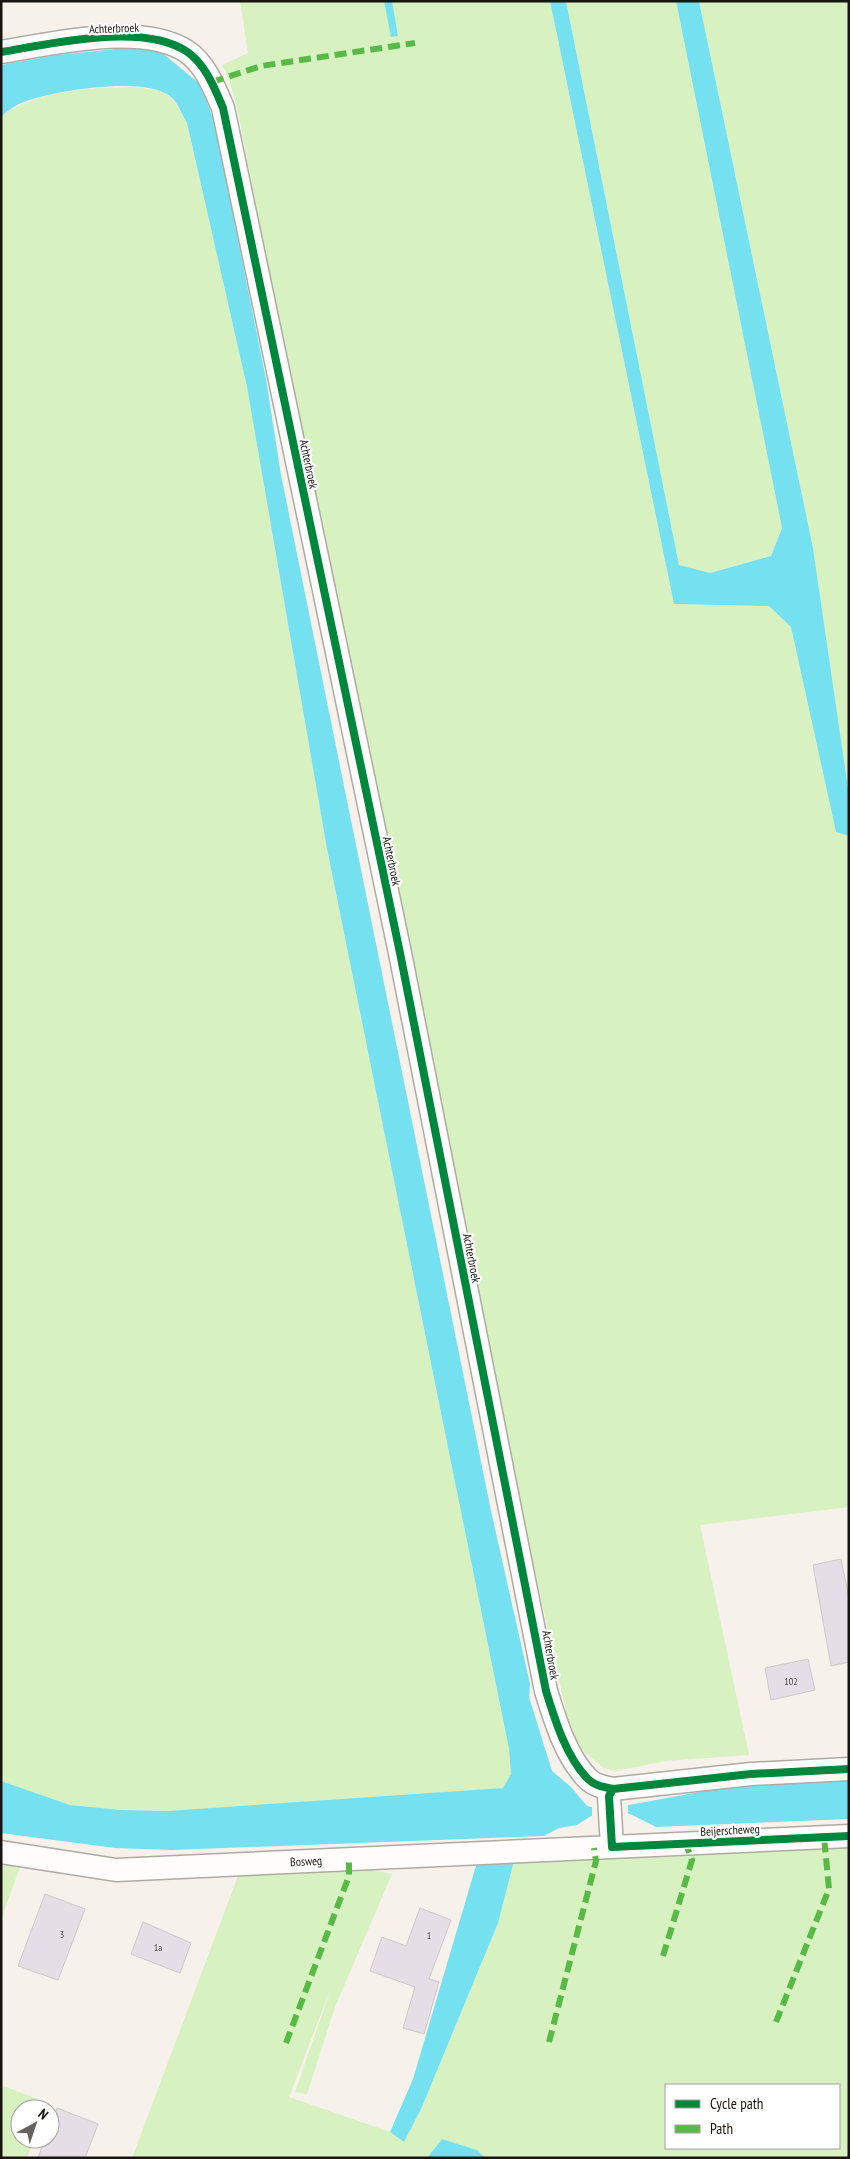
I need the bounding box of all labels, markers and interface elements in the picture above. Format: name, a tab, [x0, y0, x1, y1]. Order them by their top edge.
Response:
street label: Achterbroek	[89, 20, 140, 36]
street label: Achterbroek	[296, 438, 322, 490]
street label: Achterbroek	[379, 835, 405, 887]
street label: Achterbroek	[460, 1232, 484, 1284]
street label: Achterbroek	[539, 1629, 563, 1681]
house number: 102	[784, 1675, 798, 1688]
street label: Beijerscheweg	[700, 1821, 760, 1839]
street label: Bosweg	[290, 1853, 322, 1869]
house number: 3	[60, 1928, 64, 1941]
house number: 1	[427, 1929, 431, 1942]
house number: 1a	[154, 1941, 162, 1954]
legend	[665, 2084, 840, 2149]
text: Cycle path	[710, 2094, 763, 2113]
north arrow	[10, 2099, 60, 2149]
text: N	[35, 2105, 52, 2123]
text: Path	[710, 2119, 733, 2138]

